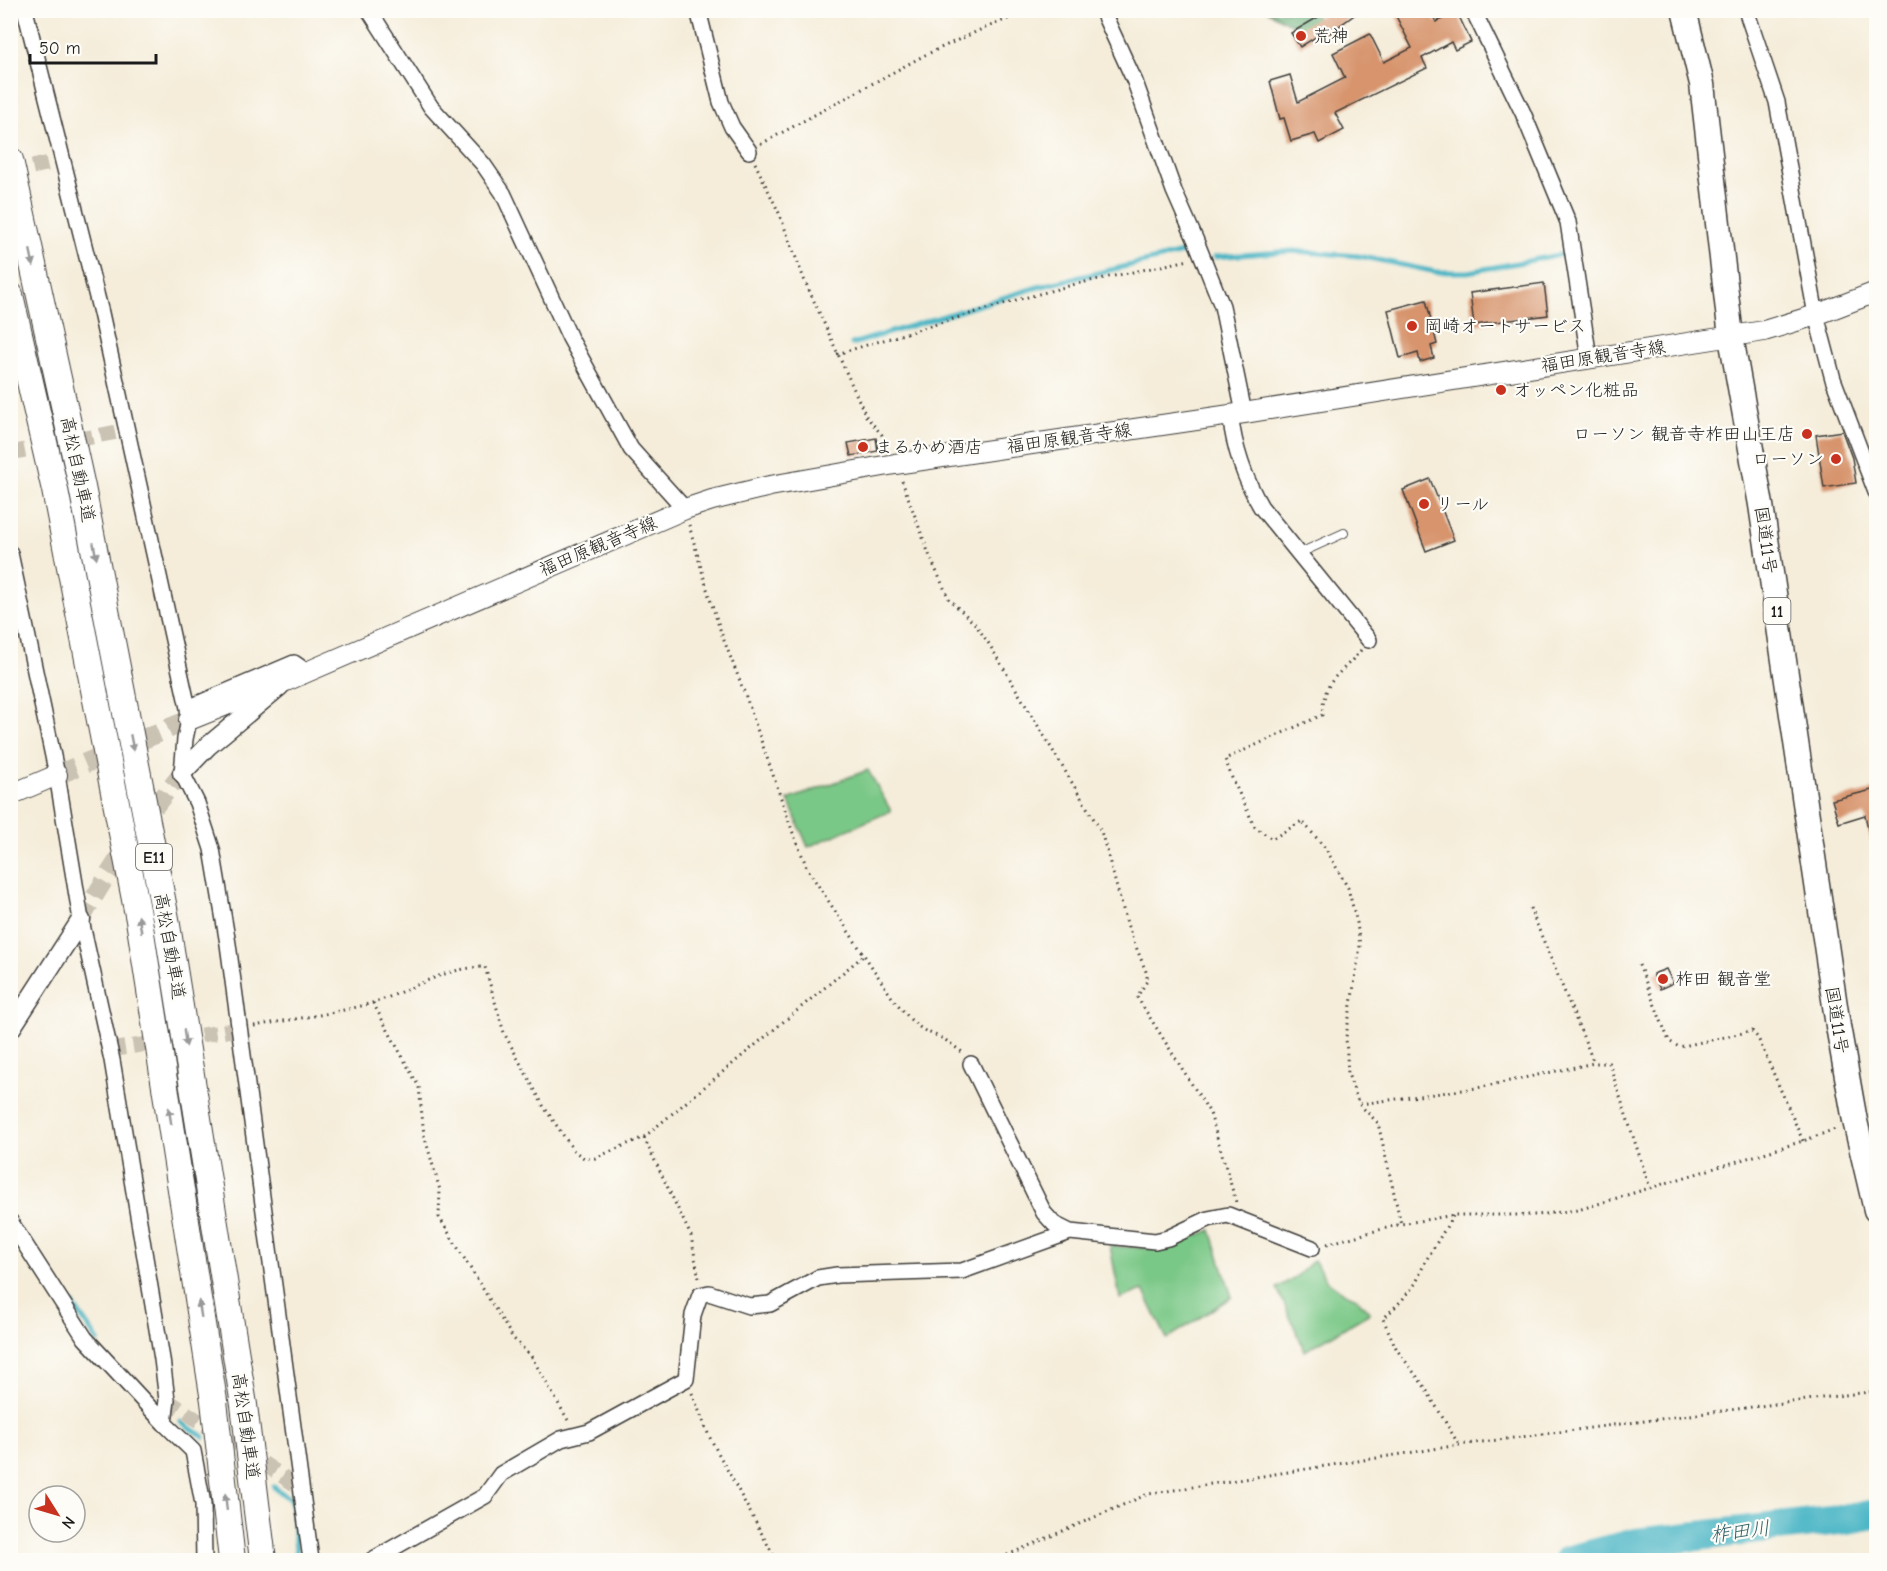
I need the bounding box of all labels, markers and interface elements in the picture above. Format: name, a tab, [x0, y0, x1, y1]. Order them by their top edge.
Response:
place label: 荒神	[1313, 26, 1349, 47]
scale bar	[30, 27, 156, 65]
marker: 荒神	[1294, 29, 1308, 43]
text: 50 m	[39, 38, 81, 59]
one-way arrow	[28, 249, 37, 268]
place label: 岡崎オートサービス	[1424, 316, 1586, 337]
marker: 岡崎オートサービス	[1405, 319, 1419, 333]
street label: 福田原観音寺線	[1539, 336, 1667, 377]
place label: オッペン化粧品	[1513, 380, 1639, 401]
marker: オッペン化粧品	[1494, 383, 1508, 397]
street label: 高松自動車道	[56, 414, 99, 524]
street label: 福田原観音寺線	[1005, 419, 1133, 458]
place label: ローソン 観音寺柞田山王店	[1573, 424, 1795, 445]
marker: ローソン 観音寺柞田山王店	[1800, 427, 1814, 441]
place label: まるかめ酒店	[875, 437, 983, 458]
marker: まるかめ酒店	[856, 440, 870, 454]
place label: ローソン	[1752, 449, 1824, 470]
marker: ローソン	[1829, 452, 1843, 466]
place label: リール	[1436, 494, 1489, 515]
marker: リール	[1417, 497, 1431, 511]
street label: 国道11号	[1750, 505, 1781, 575]
street label: 福田原観音寺線	[536, 512, 660, 581]
one-way arrow	[91, 542, 100, 561]
road number: 11	[1764, 598, 1790, 624]
one-way arrow	[128, 733, 137, 752]
road number: E11	[136, 844, 172, 870]
street label: 高松自動車道	[150, 891, 189, 1001]
one-way arrow	[135, 914, 144, 933]
place label: 柞田 観音堂	[1675, 969, 1771, 990]
marker: 柞田 観音堂	[1656, 972, 1670, 986]
street label: 国道11号	[1821, 985, 1852, 1055]
one-way arrow	[181, 1028, 190, 1047]
one-way arrow	[165, 1107, 174, 1126]
one-way arrow	[195, 1300, 204, 1319]
street label: 高松自動車道	[228, 1371, 263, 1481]
north arrow	[27, 1484, 87, 1544]
one-way arrow	[221, 1493, 231, 1512]
text: N	[58, 1513, 79, 1532]
water label: 柞田川	[1709, 1516, 1771, 1547]

